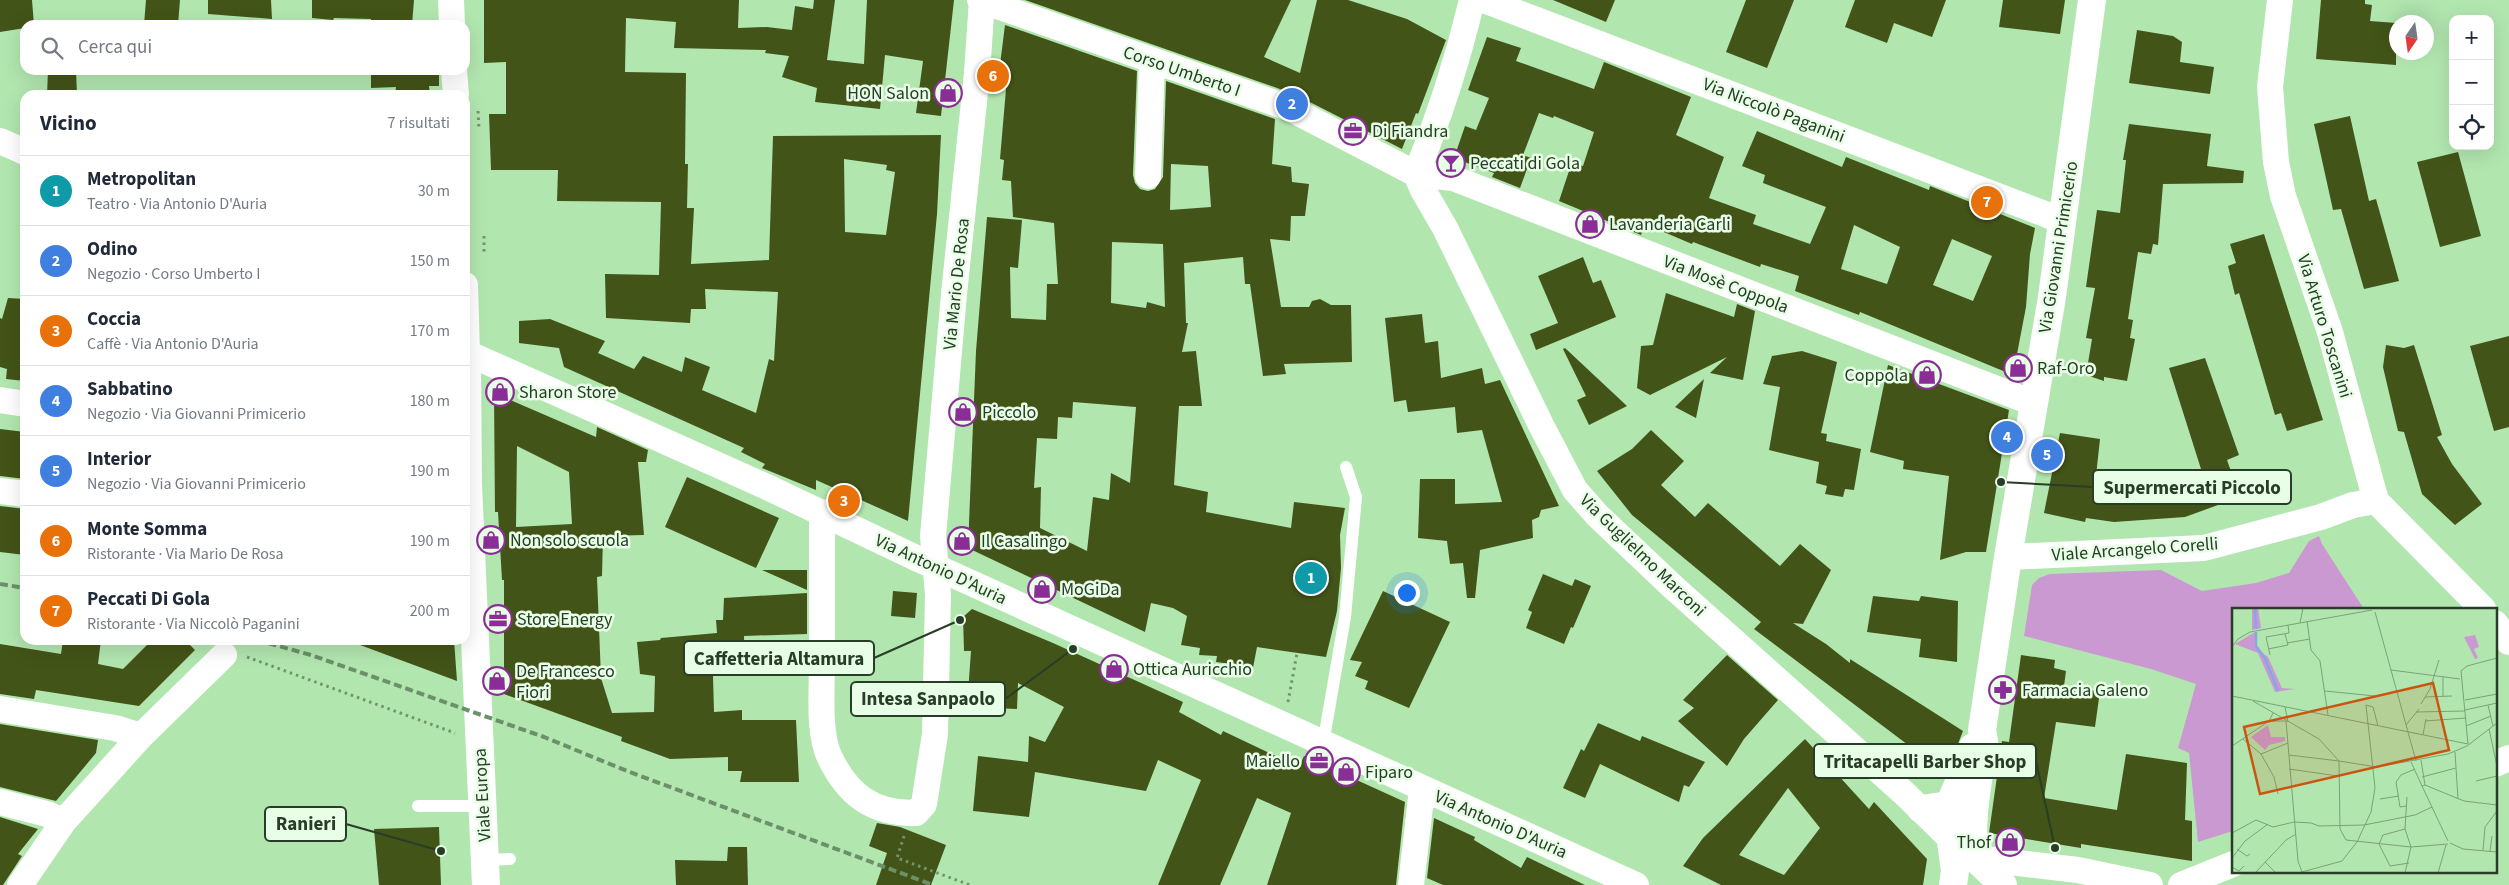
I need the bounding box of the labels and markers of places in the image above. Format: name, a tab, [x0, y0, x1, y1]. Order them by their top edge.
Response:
pin: 6	[977, 57, 1009, 95]
shop icon: HON Salon	[933, 78, 963, 108]
place label: HON Salon	[847, 81, 929, 106]
pin: 2	[1276, 85, 1308, 123]
office icon: Di Fiandra	[1338, 116, 1368, 146]
place label: Di Fiandra	[1372, 119, 1448, 144]
bar icon: Peccati di Gola	[1436, 148, 1466, 178]
place label: Peccati di Gola	[1470, 151, 1580, 176]
pin: 7	[1971, 183, 2003, 221]
shop icon: Lavanderia Carli	[1575, 209, 1605, 239]
place label: Lavanderia Carli	[1609, 212, 1731, 237]
shop icon: Raf-Oro	[2003, 353, 2033, 383]
place label: Raf-Oro	[2037, 356, 2095, 381]
shop icon: Coppola	[1912, 360, 1942, 390]
place label: Coppola	[1845, 363, 1908, 388]
shop icon: Sharon Store	[485, 377, 515, 407]
place label: Sharon Store	[519, 380, 617, 405]
shop icon: Piccolo	[948, 397, 978, 427]
place label: Piccolo	[982, 400, 1036, 425]
pin: 4	[1991, 418, 2023, 456]
pin: 5	[2031, 436, 2063, 474]
callout: Supermercati Piccolo	[2093, 470, 2291, 504]
pin: 3	[828, 482, 860, 520]
shop icon: Non solo scuola	[476, 525, 506, 555]
shop icon: Il Casalingo	[947, 526, 977, 556]
place label: Non solo scuola	[510, 528, 629, 553]
place label: Il Casalingo	[981, 529, 1067, 554]
pin: 1	[1295, 559, 1327, 597]
shop icon: MoGiDa	[1027, 574, 1057, 604]
place label: MoGiDa	[1061, 577, 1120, 602]
office icon: Store Energy	[483, 604, 513, 634]
place label: Store Energy	[517, 607, 613, 632]
callout: Caffetteria Altamura	[684, 641, 874, 675]
shop icon: Ottica Auricchio	[1099, 654, 1129, 684]
place label: Ottica Auricchio	[1133, 657, 1252, 682]
place label: De Francesco Fiori	[516, 659, 615, 705]
shop icon: De Francesco Fiori	[482, 666, 512, 696]
pharmacy icon: Farmacia Galeno	[1988, 675, 2018, 705]
place label: Farmacia Galeno	[2022, 678, 2148, 703]
callout: Intesa Sanpaolo	[851, 682, 1005, 716]
callout: Tritacapelli Barber Shop	[1814, 744, 2036, 778]
office icon: Maiello	[1304, 746, 1334, 776]
place label: Maiello	[1246, 749, 1300, 774]
shop icon: Fiparo	[1331, 757, 1361, 787]
place label: Fiparo	[1365, 760, 1413, 785]
callout: Ranieri	[265, 807, 346, 841]
shop icon: Thof	[1995, 827, 2025, 857]
place label: Thof	[1957, 830, 1992, 855]

